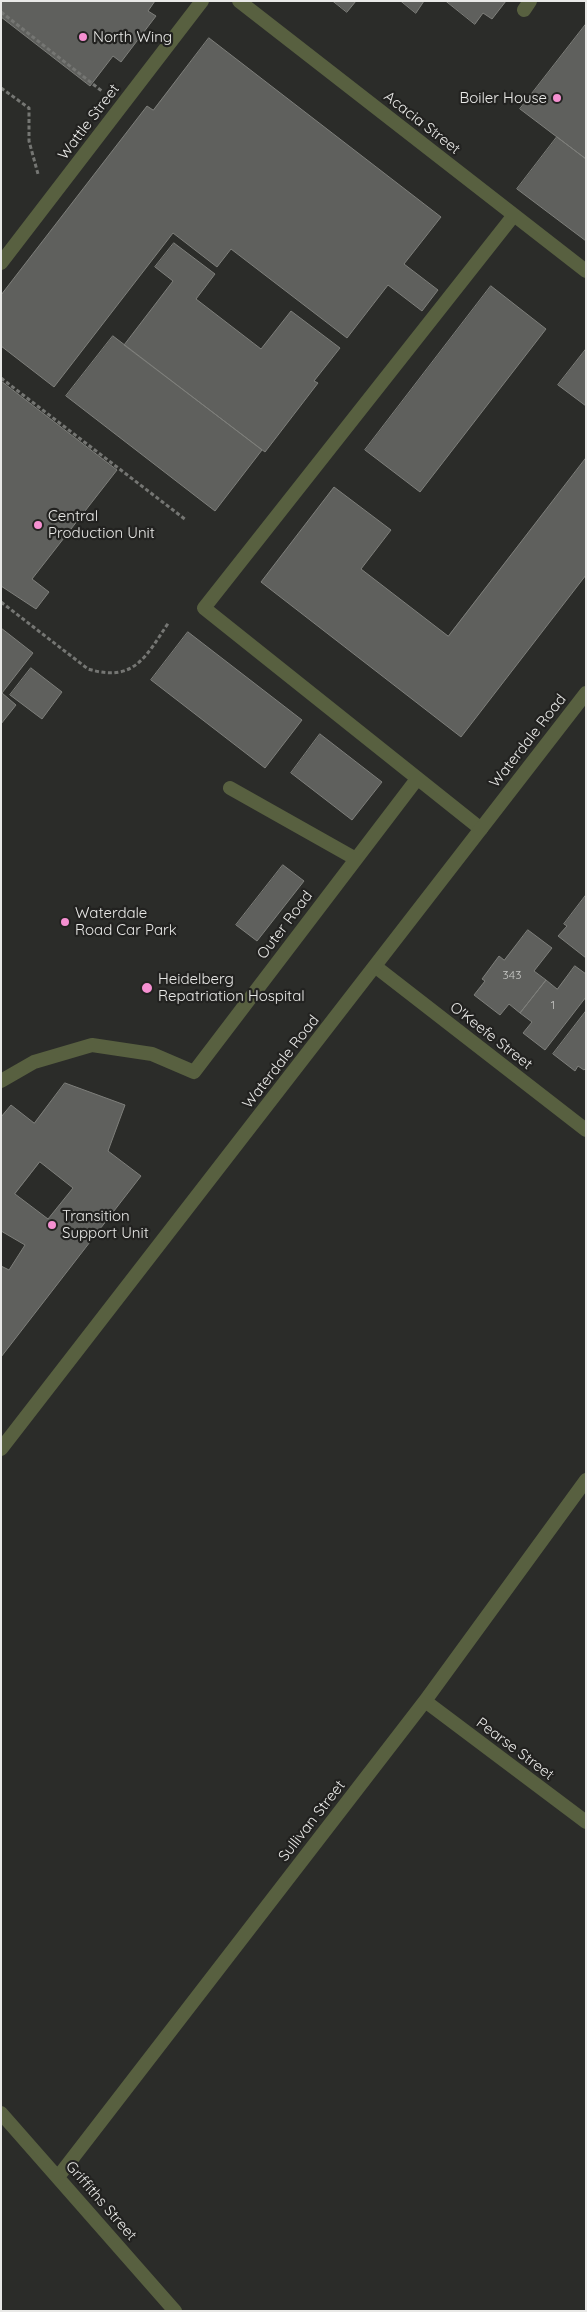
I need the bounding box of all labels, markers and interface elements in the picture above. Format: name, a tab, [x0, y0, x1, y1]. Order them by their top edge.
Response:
place label: North Wing	[93, 28, 172, 46]
marker: North Wing	[77, 31, 89, 43]
street label: Wattle Street	[55, 80, 123, 164]
street label: Acacia Street	[380, 88, 464, 158]
place label: Boiler House	[459, 89, 547, 107]
marker: Boiler House	[551, 92, 563, 104]
place label: Central Production Unit	[48, 507, 155, 542]
marker: Central Production Unit	[32, 519, 44, 531]
street label: Waterdale Road	[486, 691, 570, 791]
street label: Outer Road	[254, 887, 316, 963]
place label: Waterdale Road Car Park	[75, 904, 177, 939]
marker: Waterdale Road Car Park	[59, 916, 71, 928]
house number: 343	[503, 968, 521, 982]
place label: Heidelberg Repatriation Hospital	[158, 970, 305, 1005]
marker: Heidelberg Repatriation Hospital	[140, 981, 154, 995]
street label: O'Keefe Street	[446, 998, 536, 1074]
house number: 1	[551, 998, 555, 1012]
street label: Waterdale Road	[239, 1012, 323, 1112]
place label: Transition Support Unit	[62, 1207, 149, 1242]
marker: Transition Support Unit	[46, 1219, 58, 1231]
street label: Pearse Street	[473, 1714, 557, 1784]
street label: Sullivan Street	[275, 1777, 349, 1865]
street label: Griffiths Street	[62, 2158, 140, 2244]

